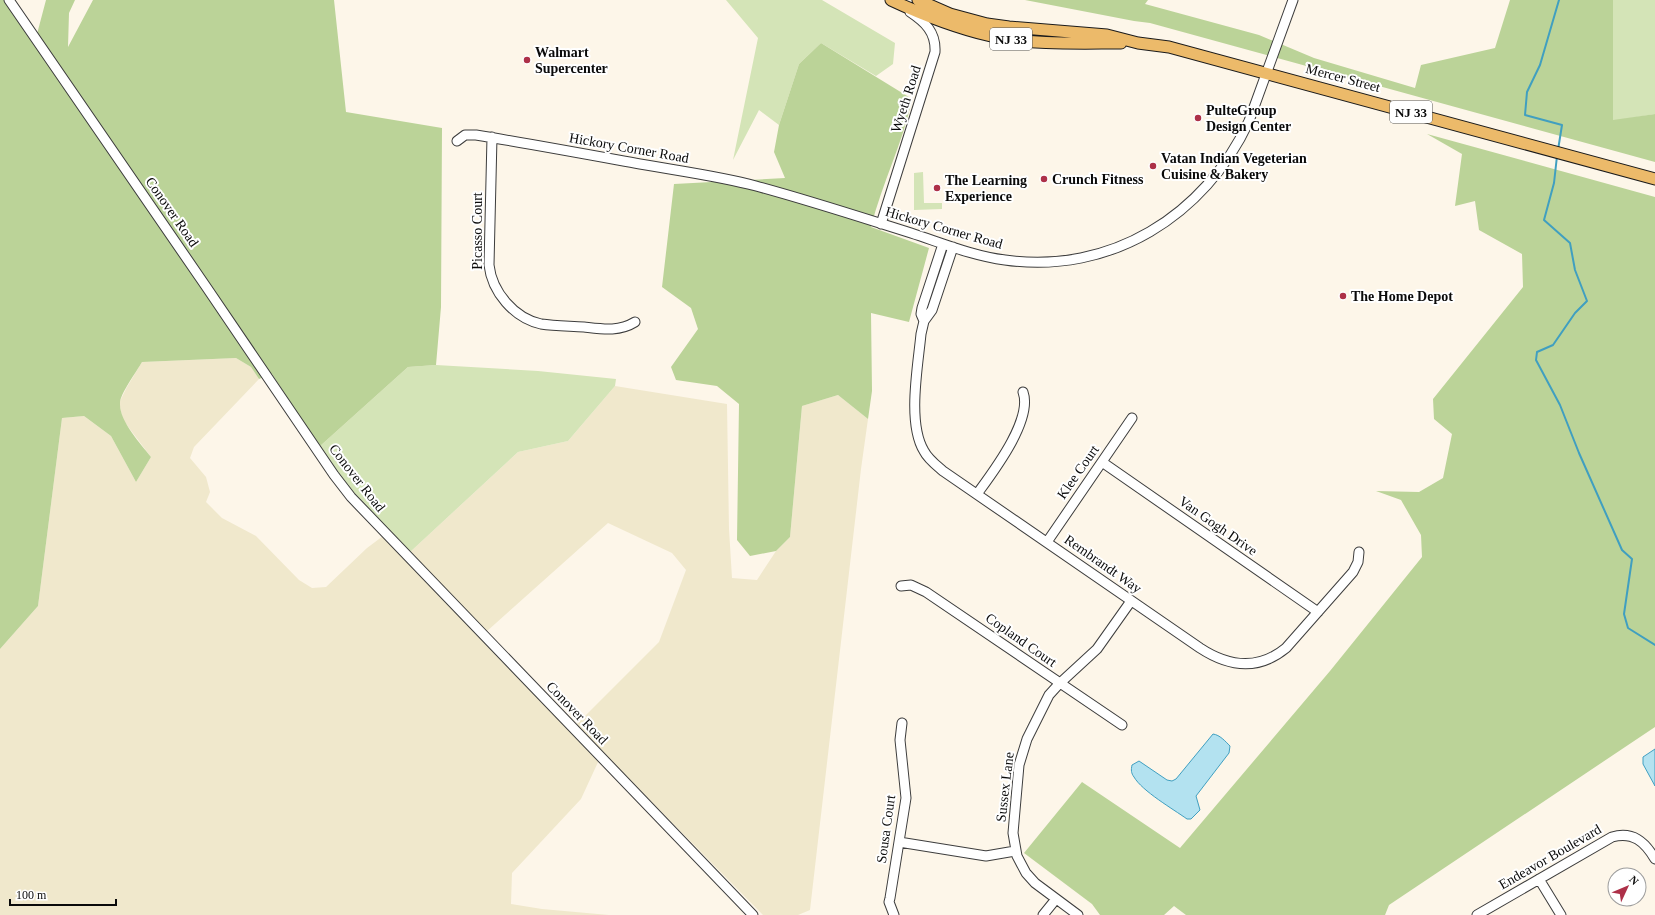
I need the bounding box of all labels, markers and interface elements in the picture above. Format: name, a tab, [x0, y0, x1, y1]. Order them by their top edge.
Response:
road number: NJ 33	[990, 28, 1032, 50]
place label: Walmart Supercenter	[535, 45, 608, 76]
marker: Walmart Supercenter	[522, 55, 532, 65]
street label: Mercer Street	[1304, 61, 1382, 95]
street label: Wyeth Road	[888, 64, 924, 134]
road number: NJ 33	[1390, 101, 1432, 123]
place label: PulteGroup Design Center	[1206, 103, 1291, 134]
marker: PulteGroup Design Center	[1193, 113, 1203, 123]
street label: Hickory Corner Road	[568, 130, 690, 166]
place label: Vatan Indian Vegeterian Cuisine & Bakery	[1161, 151, 1307, 182]
marker: Vatan Indian Vegeterian Cuisine & Bakery	[1148, 161, 1158, 171]
place label: Crunch Fitness	[1052, 172, 1144, 187]
place label: The Learning Experience	[945, 173, 1027, 204]
street label: Conover Road	[143, 174, 201, 250]
marker: Crunch Fitness	[1039, 174, 1049, 184]
marker: The Learning Experience	[932, 183, 942, 193]
street label: Picasso Court	[470, 192, 485, 270]
street label: Hickory Corner Road	[884, 204, 1004, 252]
place label: The Home Depot	[1351, 289, 1453, 304]
marker: The Home Depot	[1338, 291, 1348, 301]
street label: Conover Road	[326, 441, 388, 515]
street label: Klee Court	[1054, 442, 1102, 502]
street label: Van Gogh Drive	[1176, 494, 1260, 558]
street label: Rembrandt Way	[1062, 532, 1144, 596]
street label: Copland Court	[983, 610, 1059, 670]
street label: Conover Road	[543, 679, 611, 747]
street label: Sussex Lane	[993, 751, 1017, 823]
street label: Sousa Court	[874, 794, 898, 864]
street label: Endeavor Boulevard	[1496, 822, 1604, 892]
north arrow	[1607, 867, 1647, 907]
text: N	[1627, 873, 1641, 887]
scale bar	[10, 881, 116, 907]
text: 100 m	[16, 888, 47, 902]

